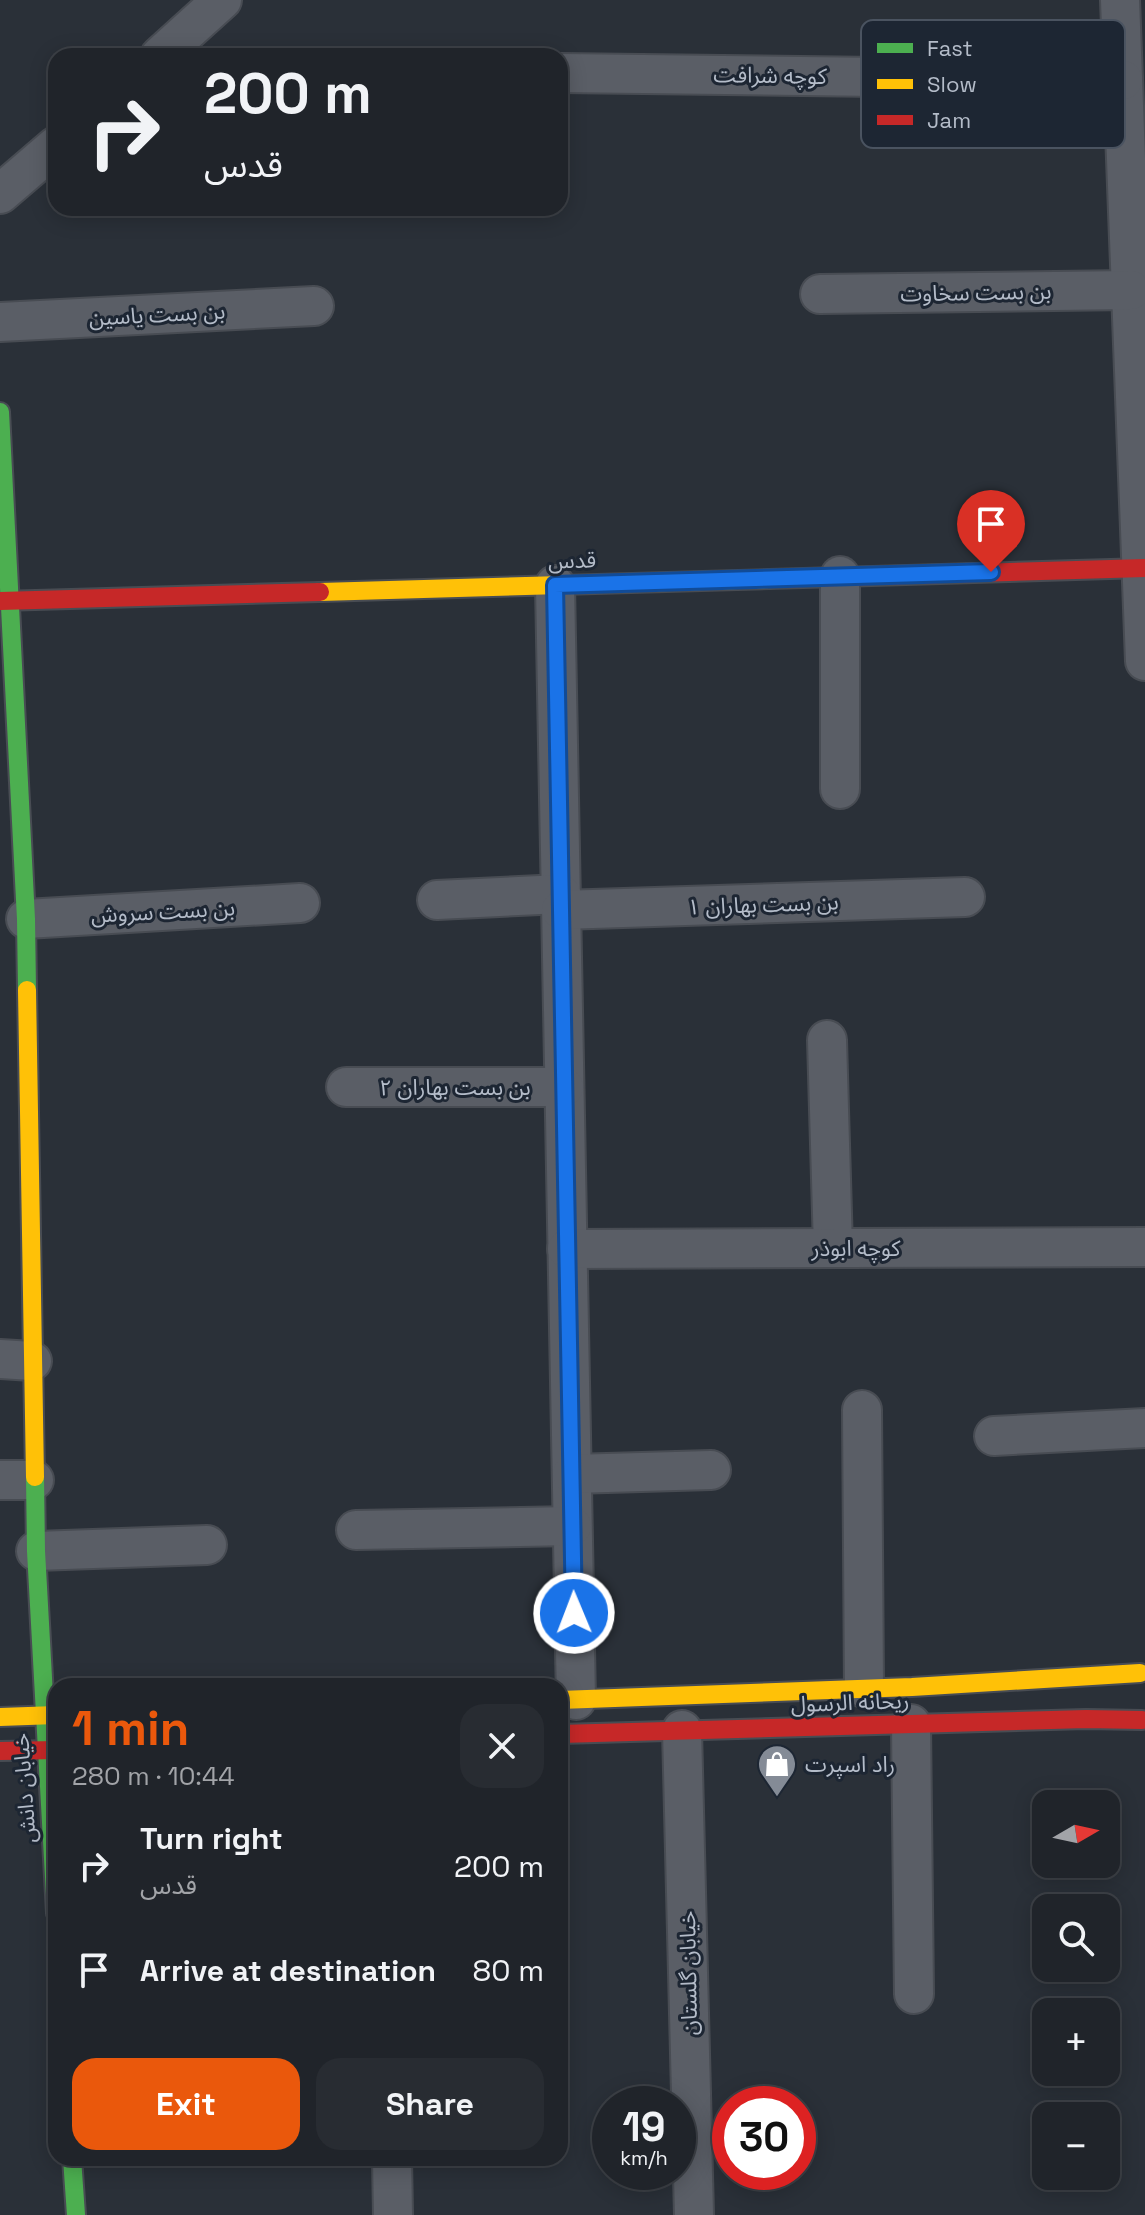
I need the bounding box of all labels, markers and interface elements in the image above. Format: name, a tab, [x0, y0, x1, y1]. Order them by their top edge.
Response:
legend	[861, 20, 1125, 148]
text: Fast	[927, 34, 973, 62]
text: 200 m	[204, 58, 372, 129]
street label: کوچه شرافت	[713, 60, 828, 91]
text: Slow	[927, 70, 977, 98]
icon: right	[72, 80, 176, 184]
text: Jam	[927, 106, 971, 134]
text: قدس	[204, 142, 283, 188]
street label: بن بست سخاوت	[900, 277, 1052, 307]
street label: بن بست یاسین	[88, 296, 226, 332]
pin	[957, 490, 1025, 572]
icon: arrive	[969, 502, 1013, 546]
street label: قدس	[547, 545, 597, 575]
street label: بن بست بهاران ۱	[687, 887, 839, 921]
street label: بن بست سروش	[90, 893, 236, 929]
street label: بن بست بهاران ۲	[379, 1073, 531, 1101]
street label: کوچه ابوذر	[811, 1234, 901, 1263]
position arrow	[532, 1571, 616, 1655]
street label: ریحانه الرسول	[790, 1686, 910, 1718]
text: 1 min	[72, 1698, 189, 1759]
button: close	[460, 1704, 544, 1788]
street label: خیابان دانش	[6, 1732, 42, 1844]
shop icon: راد اسپرت	[756, 1743, 798, 1798]
place label: راد اسپرت	[805, 1750, 895, 1779]
text: 280 m · 10:44	[72, 1759, 234, 1793]
north arrow	[1032, 1790, 1120, 1878]
map controls	[1032, 1790, 1120, 2190]
text: Turn right	[140, 1819, 283, 1858]
icon: right	[72, 1844, 116, 1888]
text: 200 m	[454, 1847, 544, 1886]
text: قدس	[140, 1868, 197, 1902]
button: search	[1032, 1894, 1120, 1982]
street label: خیابان گلستان	[673, 1910, 703, 2036]
icon: arrive	[72, 1948, 116, 1992]
text: Arrive at destination	[140, 1951, 436, 1990]
text: 80 m	[473, 1951, 544, 1990]
button: +	[1032, 1998, 1120, 2086]
button: Exit	[72, 2058, 300, 2150]
button: Share	[316, 2058, 544, 2150]
speed limit sign: 30	[712, 2086, 816, 2190]
text: 19	[623, 2102, 665, 2153]
button: −	[1032, 2102, 1120, 2190]
text: km/h	[620, 2145, 668, 2171]

